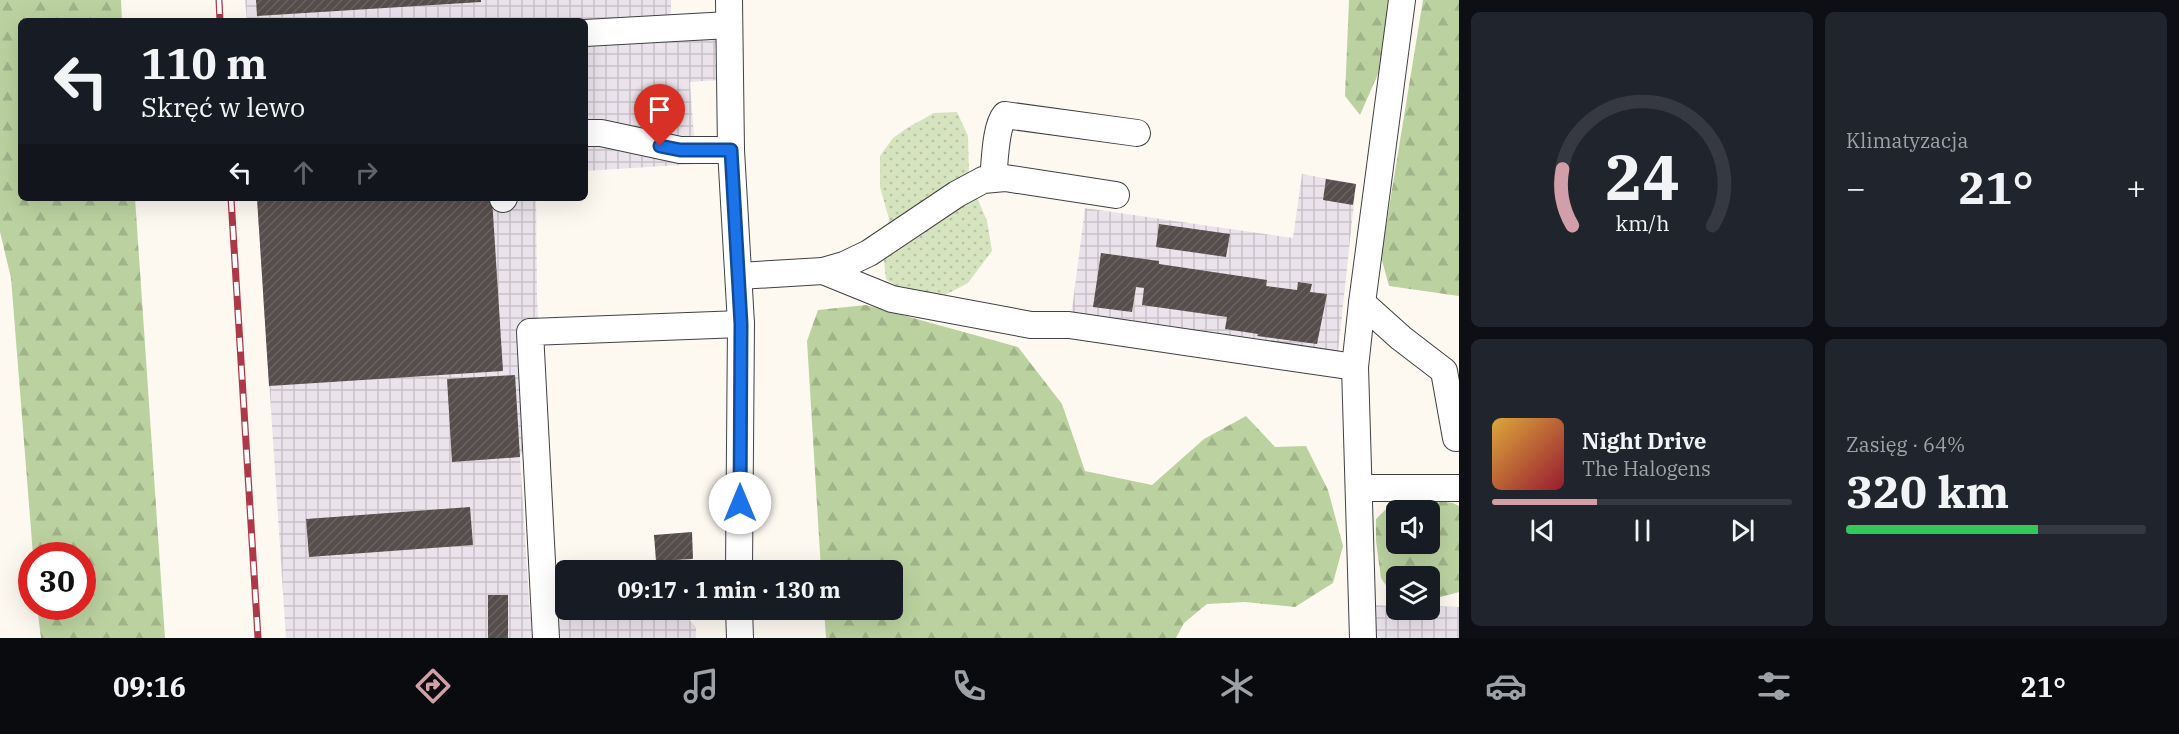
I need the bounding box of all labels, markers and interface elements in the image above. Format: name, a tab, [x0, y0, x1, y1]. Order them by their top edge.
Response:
text: 110 m	[141, 36, 267, 91]
icon: left	[42, 42, 120, 120]
pin	[634, 84, 685, 146]
text: Skręć w lewo	[141, 89, 305, 124]
icon: arrive	[643, 93, 676, 126]
text: Klimatyzacja	[1846, 127, 1968, 154]
text: 24	[1605, 136, 1679, 217]
icon: left	[224, 156, 257, 189]
icon: ahead	[287, 156, 320, 189]
icon: right	[350, 156, 383, 189]
text: 21°	[1958, 158, 2034, 216]
text: −	[1846, 166, 1866, 209]
text: +	[2126, 166, 2146, 209]
text: km/h	[1615, 210, 1669, 238]
text: Night Drive	[1582, 426, 1707, 455]
text: Zasięg · 64%	[1846, 431, 1965, 458]
text: The Halogens	[1582, 455, 1711, 482]
text: 320 km	[1846, 462, 2009, 520]
position arrow	[708, 471, 772, 535]
map controls	[1386, 500, 1440, 620]
button: sound	[1386, 500, 1440, 554]
icon: previous	[1526, 514, 1559, 547]
icon: pause	[1626, 514, 1659, 547]
icon: next	[1726, 514, 1759, 547]
speed limit sign: 30	[18, 542, 96, 620]
button: layers	[1386, 566, 1440, 620]
text: 09:17 · 1 min · 130 m	[617, 575, 841, 604]
icon: directions	[412, 665, 454, 707]
icon: music	[680, 665, 722, 707]
icon: phone	[948, 665, 990, 707]
icon: climate	[1216, 665, 1258, 707]
icon: car	[1485, 665, 1527, 707]
icon: filters	[1753, 665, 1795, 707]
text: 09:16	[113, 669, 186, 704]
text: 21°	[2021, 669, 2066, 704]

